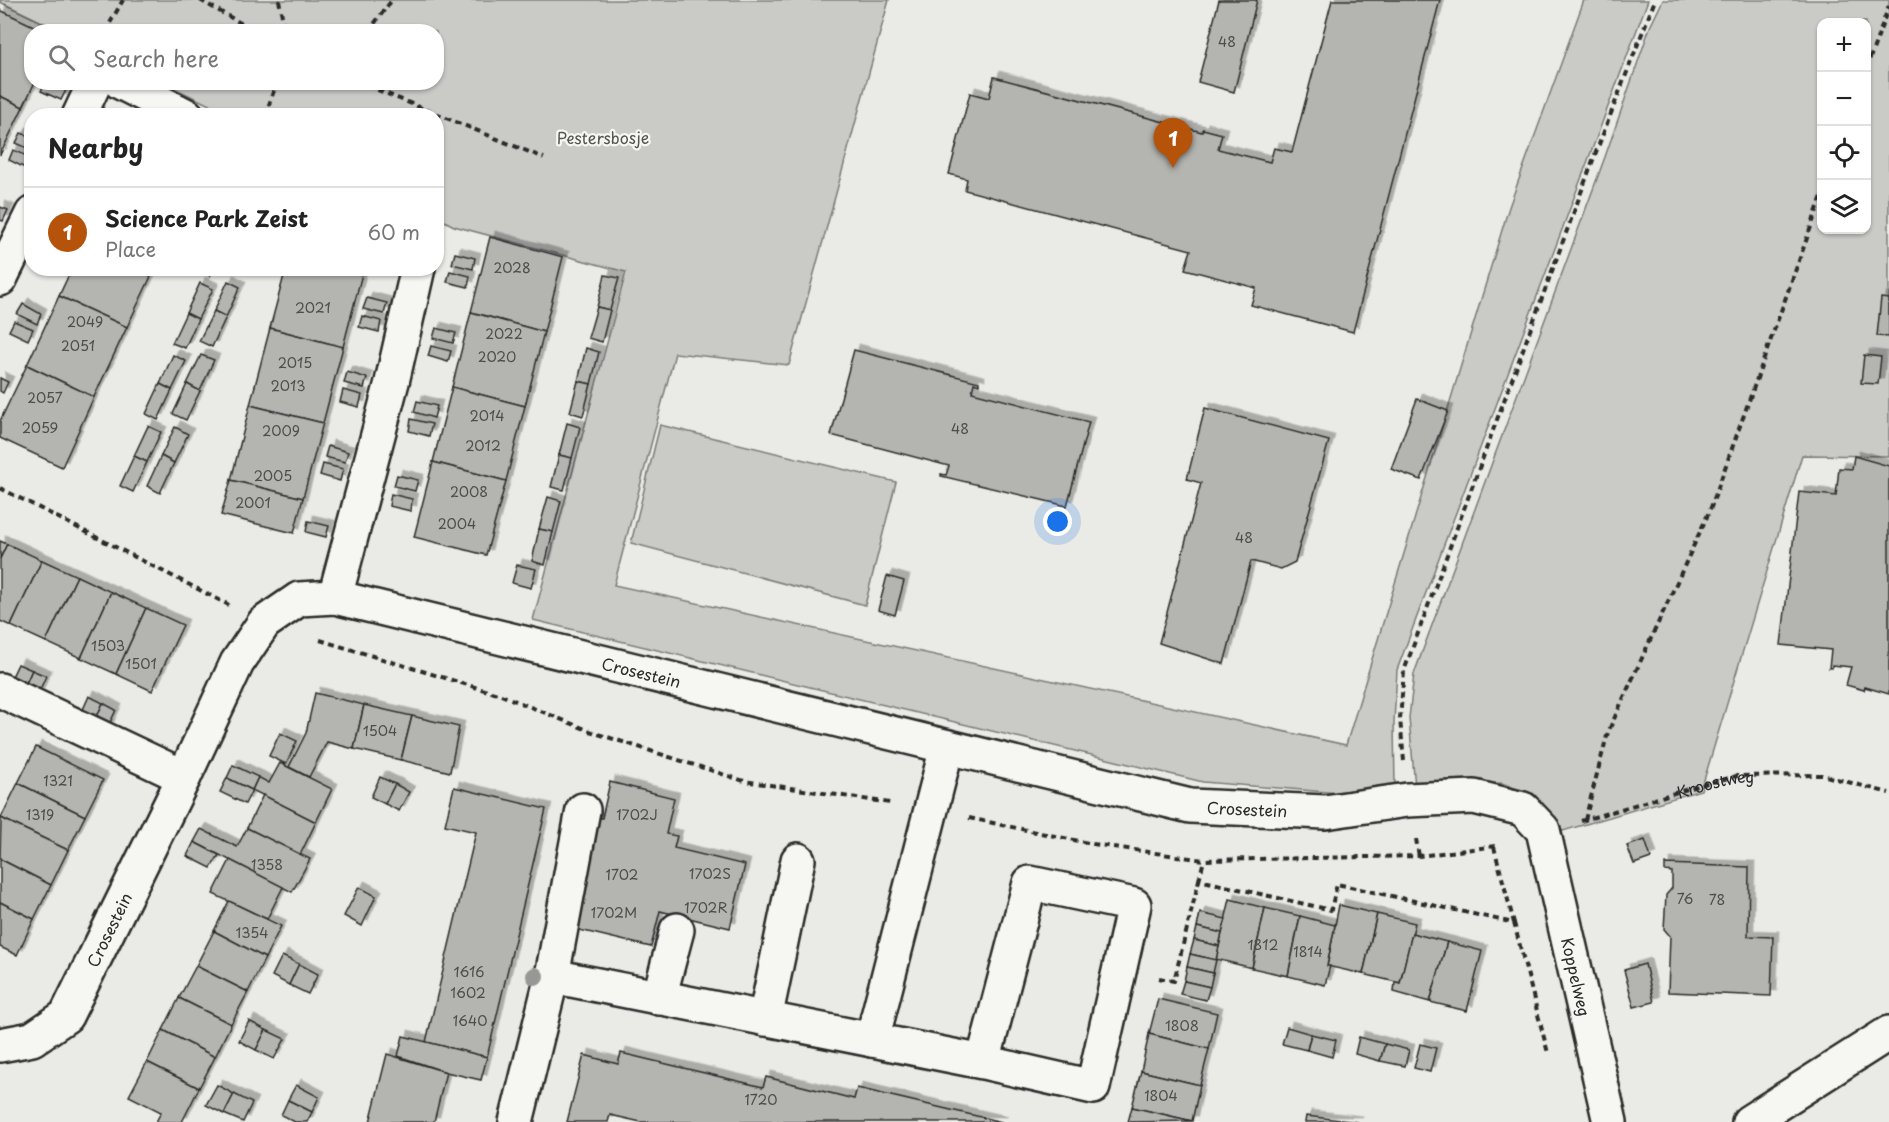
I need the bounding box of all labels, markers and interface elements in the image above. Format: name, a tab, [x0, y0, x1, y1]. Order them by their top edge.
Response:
map controls	[1817, 18, 1871, 234]
button: +	[1817, 18, 1871, 72]
search box	[24, 24, 444, 90]
house number: 48	[1218, 31, 1236, 52]
icon: search	[45, 41, 78, 74]
text: Search here	[93, 41, 219, 74]
button: −	[1817, 72, 1871, 126]
pin: 1	[1154, 118, 1192, 168]
park label: Pestersbosje	[557, 125, 649, 149]
button: locate	[1817, 126, 1871, 180]
text: Nearby	[48, 128, 143, 167]
button: layers	[1817, 180, 1871, 234]
text: Science Park Zeist	[105, 201, 308, 234]
text: 1	[63, 217, 72, 247]
text: 60 m	[368, 217, 420, 247]
text: Place	[105, 234, 156, 264]
house number: 2028	[493, 257, 531, 278]
house number: 2021	[295, 297, 331, 318]
house number: 2049	[67, 311, 103, 332]
house number: 2022	[485, 323, 523, 344]
house number: 2051	[61, 335, 95, 356]
house number: 2020	[478, 346, 516, 367]
house number: 2015	[278, 352, 312, 373]
house number: 2013	[271, 375, 306, 396]
house number: 2057	[27, 387, 63, 408]
house number: 2014	[470, 405, 505, 426]
house number: 2059	[22, 417, 59, 438]
house number: 48	[951, 418, 969, 439]
house number: 2009	[262, 420, 300, 441]
house number: 2012	[465, 435, 501, 456]
house number: 2005	[254, 465, 292, 486]
house number: 2008	[450, 481, 488, 502]
house number: 2001	[235, 492, 271, 513]
your location	[1043, 507, 1072, 536]
house number: 2004	[438, 513, 476, 534]
house number: 48	[1235, 527, 1253, 548]
house number: 1503	[91, 635, 125, 656]
street label: Crosestein	[599, 651, 683, 693]
house number: 1501	[125, 653, 157, 674]
house number: 1504	[363, 720, 397, 741]
street label: Kroostweg	[1674, 764, 1755, 804]
house number: 1321	[43, 770, 73, 791]
street label: Crosestein	[1206, 795, 1288, 822]
house number: 1319	[26, 804, 54, 825]
house number: 1702J	[616, 804, 658, 825]
house number: 1358	[251, 854, 283, 875]
house number: 1702S	[689, 863, 731, 884]
house number: 1702	[606, 864, 638, 885]
street label: Crosestein	[80, 888, 137, 971]
house number: 76	[1677, 888, 1694, 909]
house number: 78	[1709, 889, 1725, 910]
house number: 1702R	[684, 897, 728, 918]
house number: 1702M	[591, 902, 637, 923]
house number: 1354	[236, 922, 268, 943]
house number: 1812	[1248, 934, 1278, 955]
street label: Koppelweg	[1556, 935, 1597, 1019]
house number: 1814	[1293, 941, 1323, 962]
house number: 1616	[454, 961, 484, 982]
house number: 1602	[450, 982, 486, 1003]
house number: 1640	[453, 1010, 487, 1031]
house number: 1808	[1165, 1015, 1199, 1036]
house number: 1804	[1144, 1085, 1178, 1106]
house number: 1720	[744, 1089, 778, 1110]

